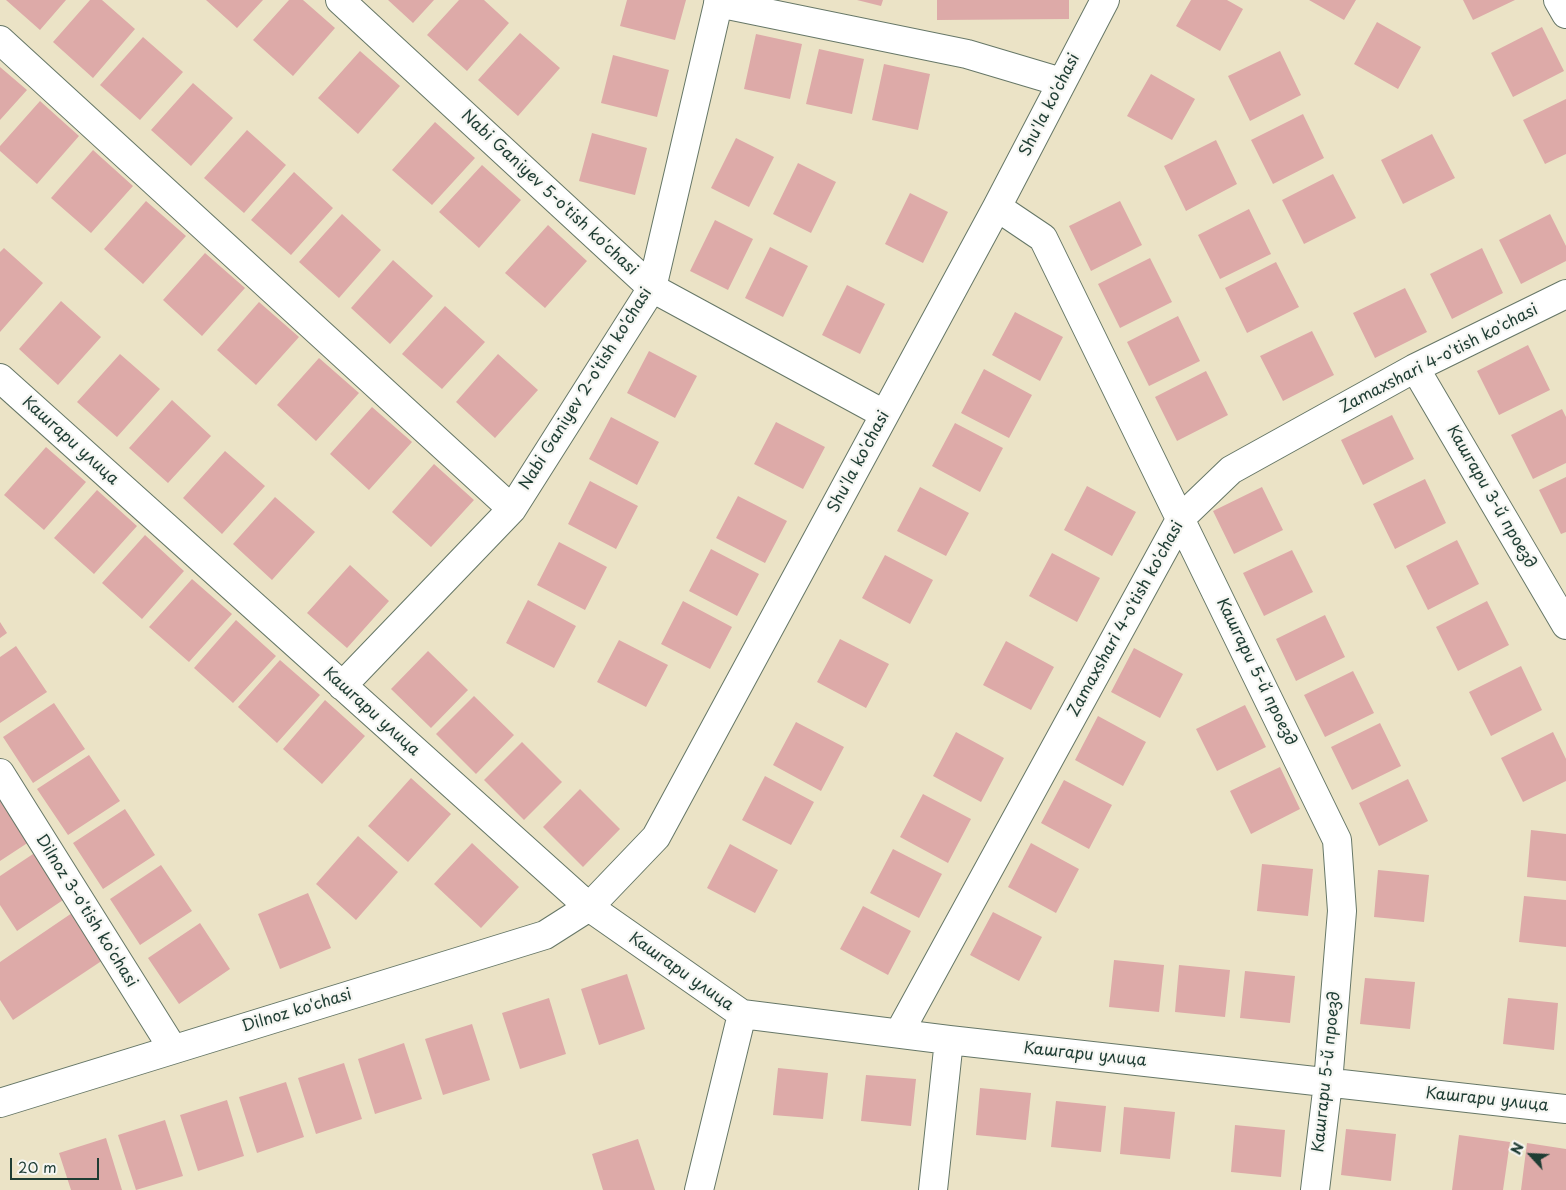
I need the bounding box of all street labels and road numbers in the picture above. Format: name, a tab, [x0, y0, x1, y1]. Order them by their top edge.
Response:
street label: Shu'la ko'chasi	[1016, 50, 1084, 160]
street label: Nabi Ganiyev 5-o'tish ko'chasi	[457, 106, 641, 280]
street label: Nabi Ganiyev 2-o'tish ko'chasi	[516, 284, 656, 494]
street label: Zamaxshari 4-o'tish ko'chasi	[1337, 300, 1541, 418]
street label: Кашгари улица	[18, 393, 122, 489]
street label: Shu'la ko'chasi	[824, 408, 894, 516]
street label: Кашгари 3-й проезд	[1442, 422, 1540, 572]
street label: Zamaxshari 4-o'tish ko'chasi	[1064, 518, 1188, 720]
street label: Кашгари 5-й проезд	[1212, 595, 1300, 749]
street label: Кашгари улица	[319, 664, 423, 760]
street label: Dilnoz 3-o'tish ko'chasi	[31, 831, 141, 991]
street label: Кашгари улица	[625, 929, 737, 1015]
street label: Dilnoz ko'chasi	[240, 985, 354, 1037]
street label: Кашгари 5-й проезд	[1309, 990, 1345, 1154]
street label: Кашгари улица	[1023, 1039, 1147, 1071]
street label: Кашгари улица	[1425, 1084, 1549, 1116]

